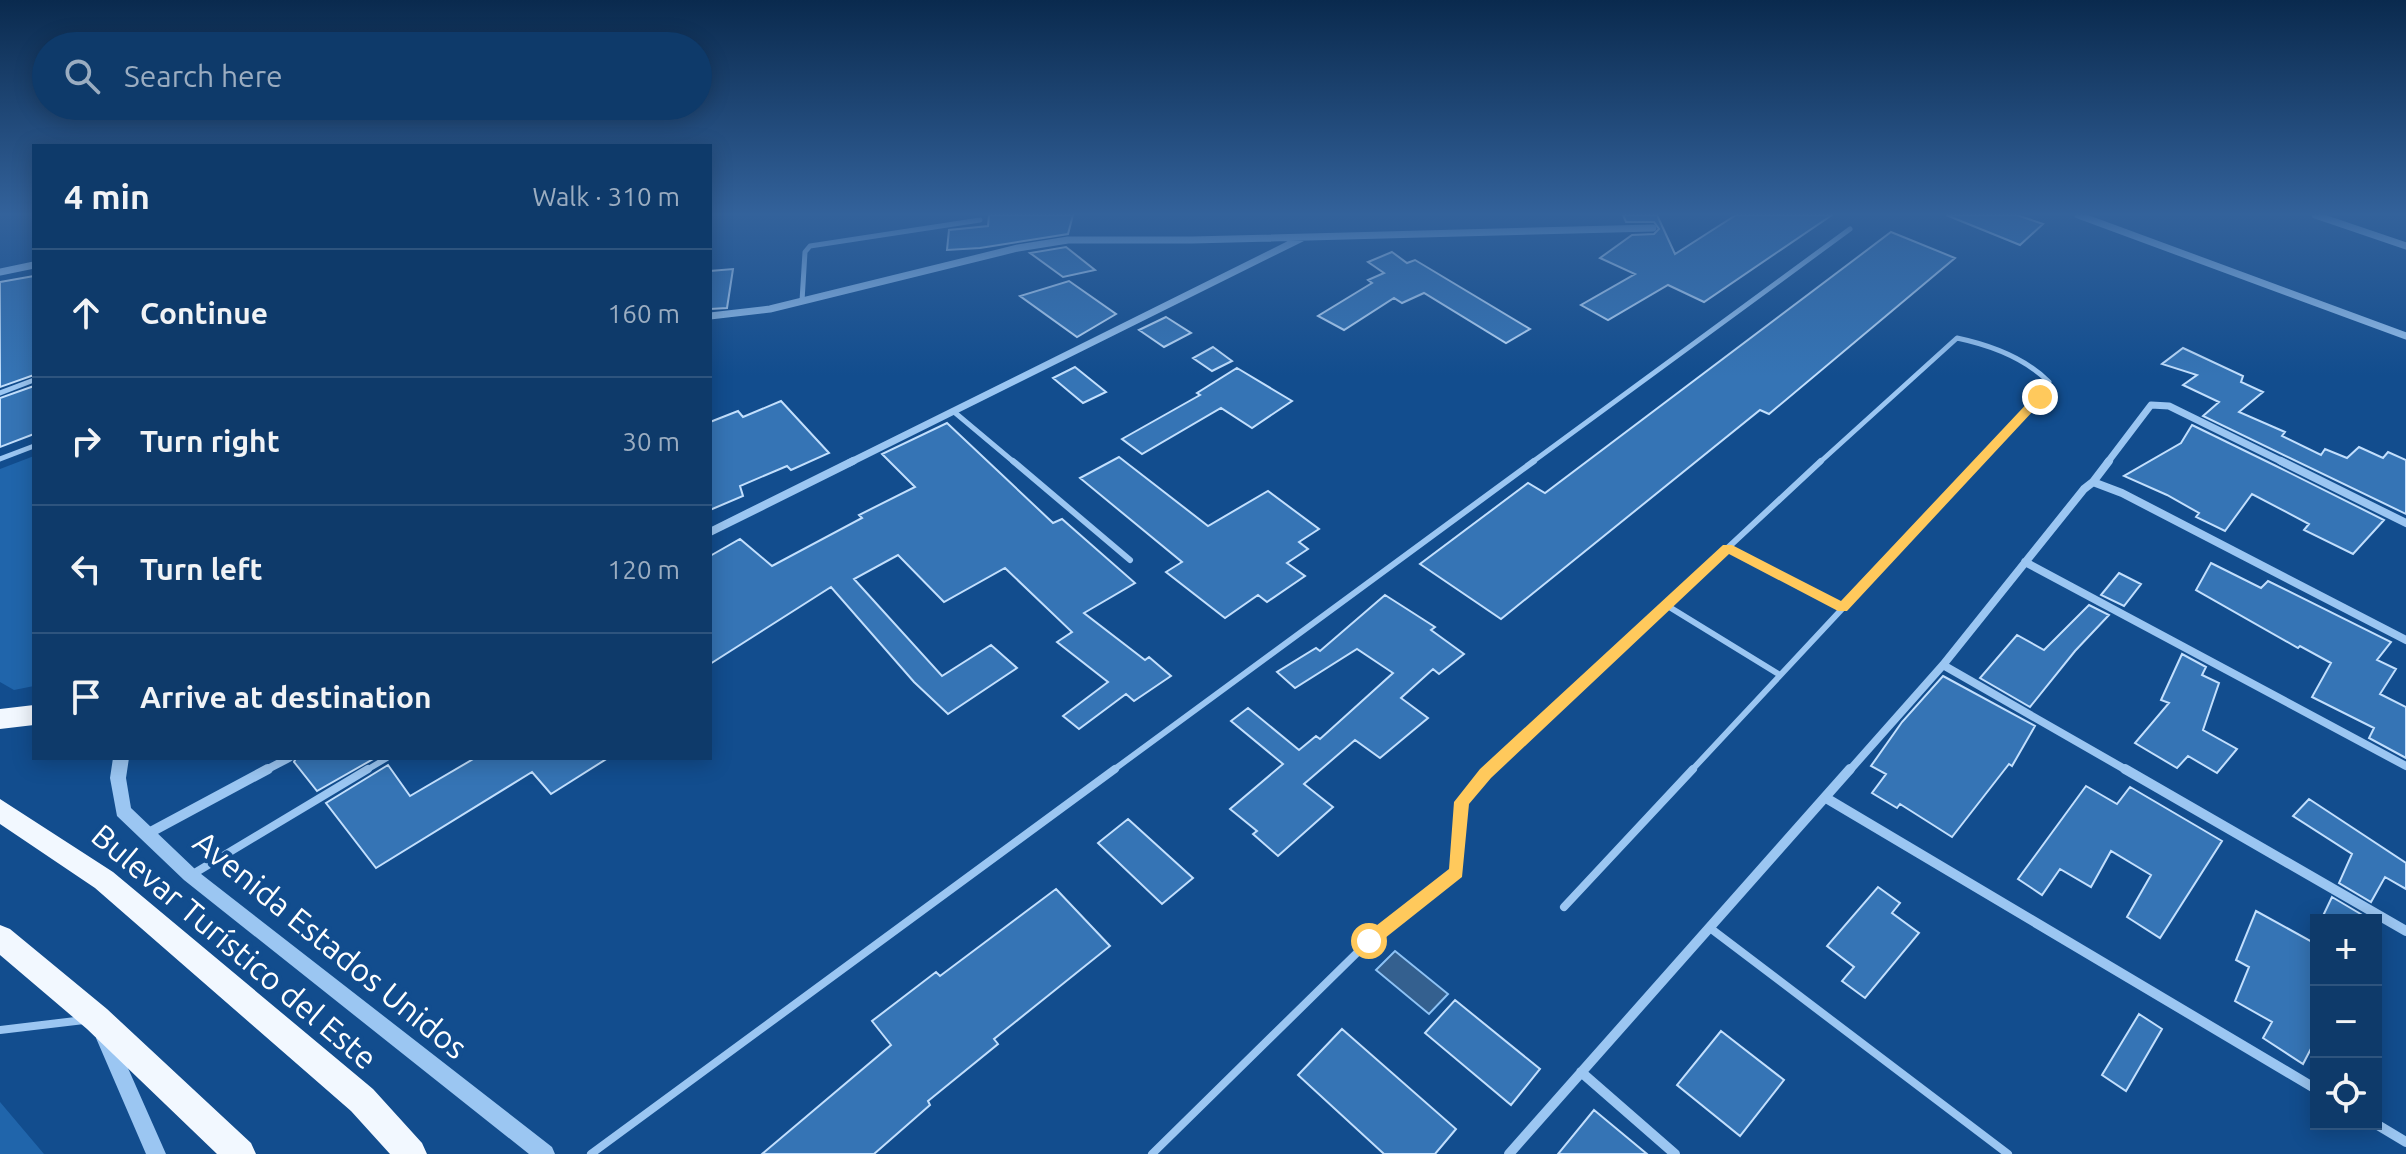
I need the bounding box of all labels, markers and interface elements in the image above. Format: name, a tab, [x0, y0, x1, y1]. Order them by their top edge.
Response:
search box	[32, 32, 712, 120]
icon: search	[60, 54, 104, 98]
text: Search here	[124, 59, 283, 93]
text: 4 min	[64, 177, 150, 215]
text: Walk · 310 m	[532, 182, 680, 211]
icon: ahead	[64, 291, 108, 335]
text: Continue	[140, 296, 268, 330]
text: 160 m	[608, 299, 680, 328]
route end	[2022, 379, 2058, 415]
icon: right	[64, 419, 108, 463]
text: Turn right	[140, 424, 280, 458]
text: 30 m	[622, 427, 680, 456]
icon: left	[64, 547, 108, 591]
text: Turn left	[140, 552, 262, 586]
text: 120 m	[608, 555, 680, 584]
icon: arrive	[64, 675, 108, 719]
text: Arrive at destination	[140, 680, 432, 714]
street label: Bulevar Turístico del Este	[85, 817, 384, 1076]
street label: Avenida Estados Unidos	[187, 823, 474, 1065]
map controls	[2310, 914, 2382, 1130]
button: +	[2310, 914, 2382, 986]
route start	[1351, 923, 1387, 959]
button: −	[2310, 986, 2382, 1058]
button: locate	[2310, 1058, 2382, 1130]

